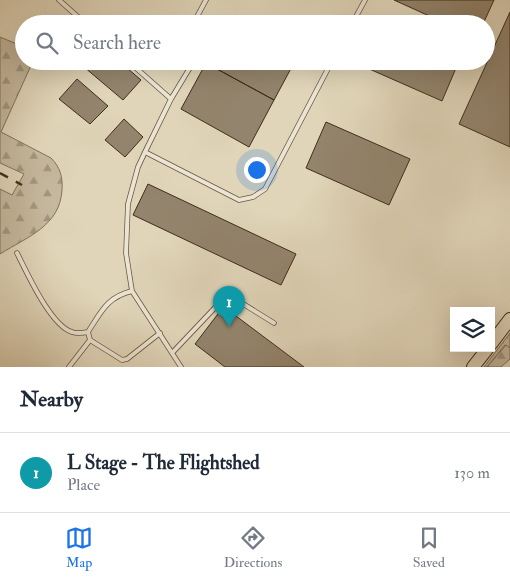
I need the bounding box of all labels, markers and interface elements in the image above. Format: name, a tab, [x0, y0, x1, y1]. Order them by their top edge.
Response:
search box	[15, 15, 495, 70]
icon: search	[33, 29, 61, 57]
text: Search here	[73, 31, 161, 55]
your location	[244, 157, 270, 183]
pin: 1	[213, 286, 245, 327]
map controls	[450, 307, 495, 352]
button: layers	[450, 307, 495, 352]
text: Nearby	[20, 386, 83, 413]
text: L Stage - The Flightshed	[67, 451, 260, 475]
text: 1	[33, 463, 39, 483]
text: 130 m	[454, 463, 490, 483]
text: Place	[67, 475, 100, 495]
tab: Map	[65, 524, 93, 571]
tab: Directions	[224, 524, 282, 571]
tab: Saved	[413, 524, 445, 571]

